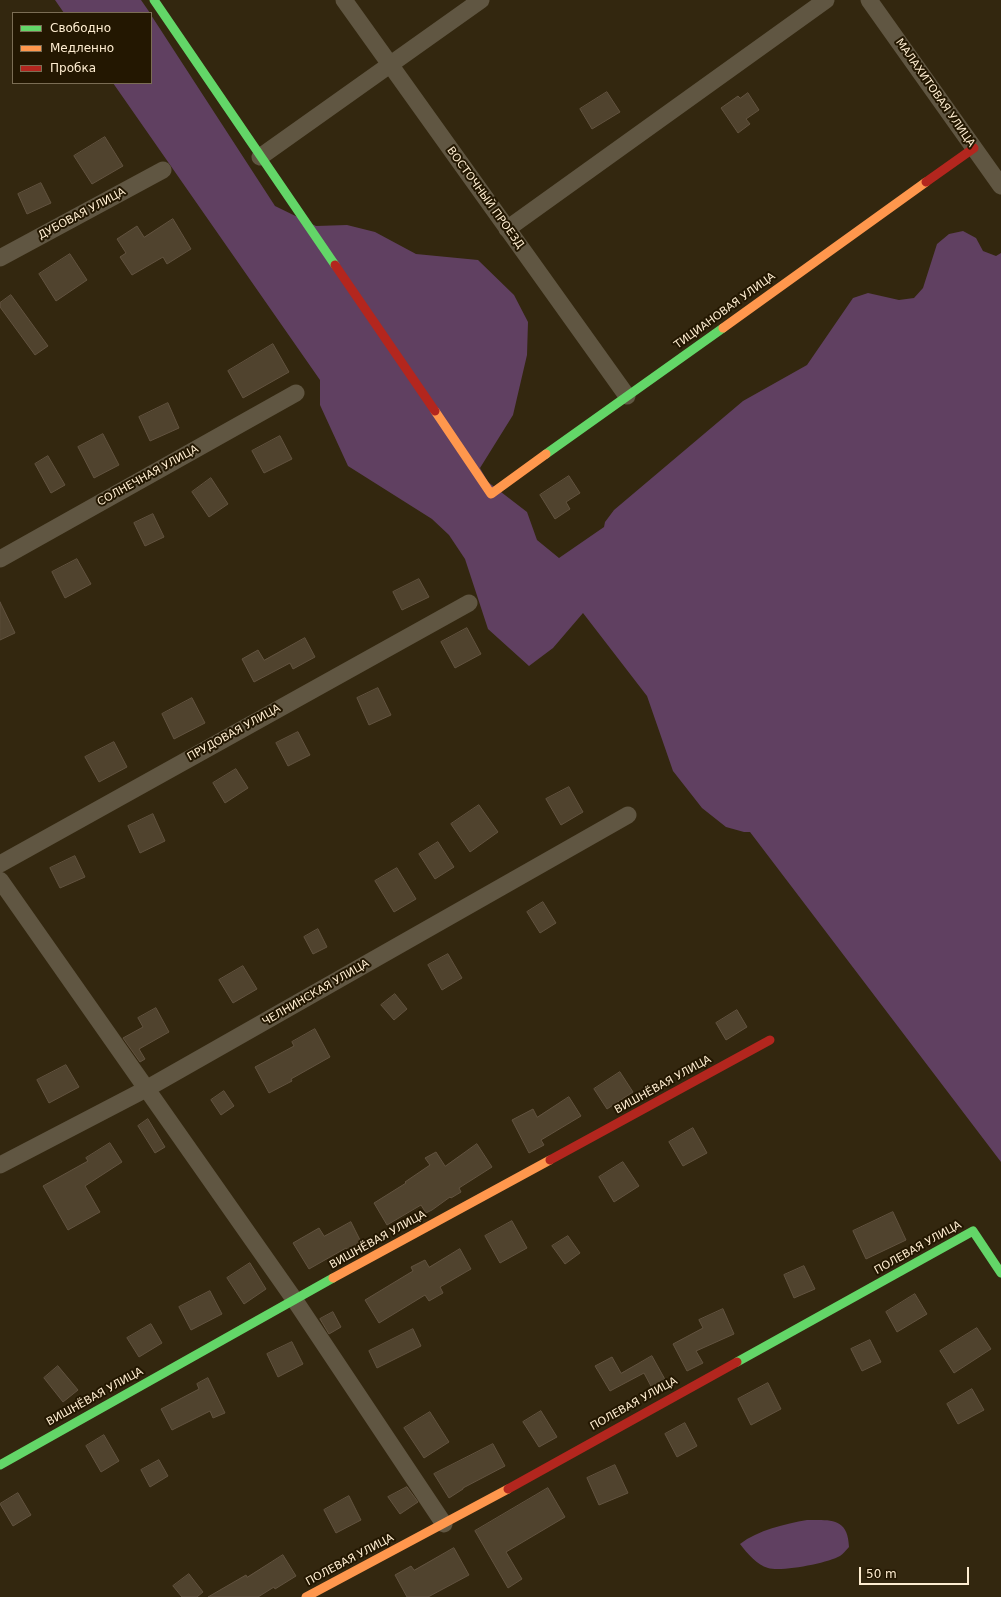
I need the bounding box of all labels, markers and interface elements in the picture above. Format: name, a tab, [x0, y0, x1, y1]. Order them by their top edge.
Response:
legend	[12, 12, 152, 84]
text: Свободно	[50, 21, 111, 35]
street label: МАЛАХИТОВАЯ УЛИЦА	[892, 36, 978, 150]
text: Медленно	[50, 41, 114, 55]
text: Пробка	[50, 61, 96, 75]
street label: ВОСТОЧНЫЙ ПРОЕЗД	[444, 145, 526, 251]
street label: ДУБОВАЯ УЛИЦА	[36, 185, 128, 243]
street label: ТИЦИАНОВАЯ УЛИЦА	[672, 270, 778, 352]
street label: СОЛНЕЧНАЯ УЛИЦА	[95, 443, 201, 509]
street label: ПРУДОВАЯ УЛИЦА	[185, 702, 283, 764]
street label: ЧЕЛНИНСКАЯ УЛИЦА	[260, 957, 372, 1029]
street label: ВИШНЁВАЯ УЛИЦА	[612, 1053, 714, 1117]
street label: ВИШНЁВАЯ УЛИЦА	[327, 1208, 429, 1272]
street label: ПОЛЕВАЯ УЛИЦА	[872, 1219, 964, 1277]
street label: ВИШНЁВАЯ УЛИЦА	[44, 1365, 146, 1429]
street label: ПОЛЕВАЯ УЛИЦА	[588, 1375, 680, 1433]
street label: ПОЛЕВАЯ УЛИЦА	[304, 1531, 396, 1589]
scale bar	[861, 1559, 971, 1585]
text: 50 m	[866, 1567, 897, 1581]

